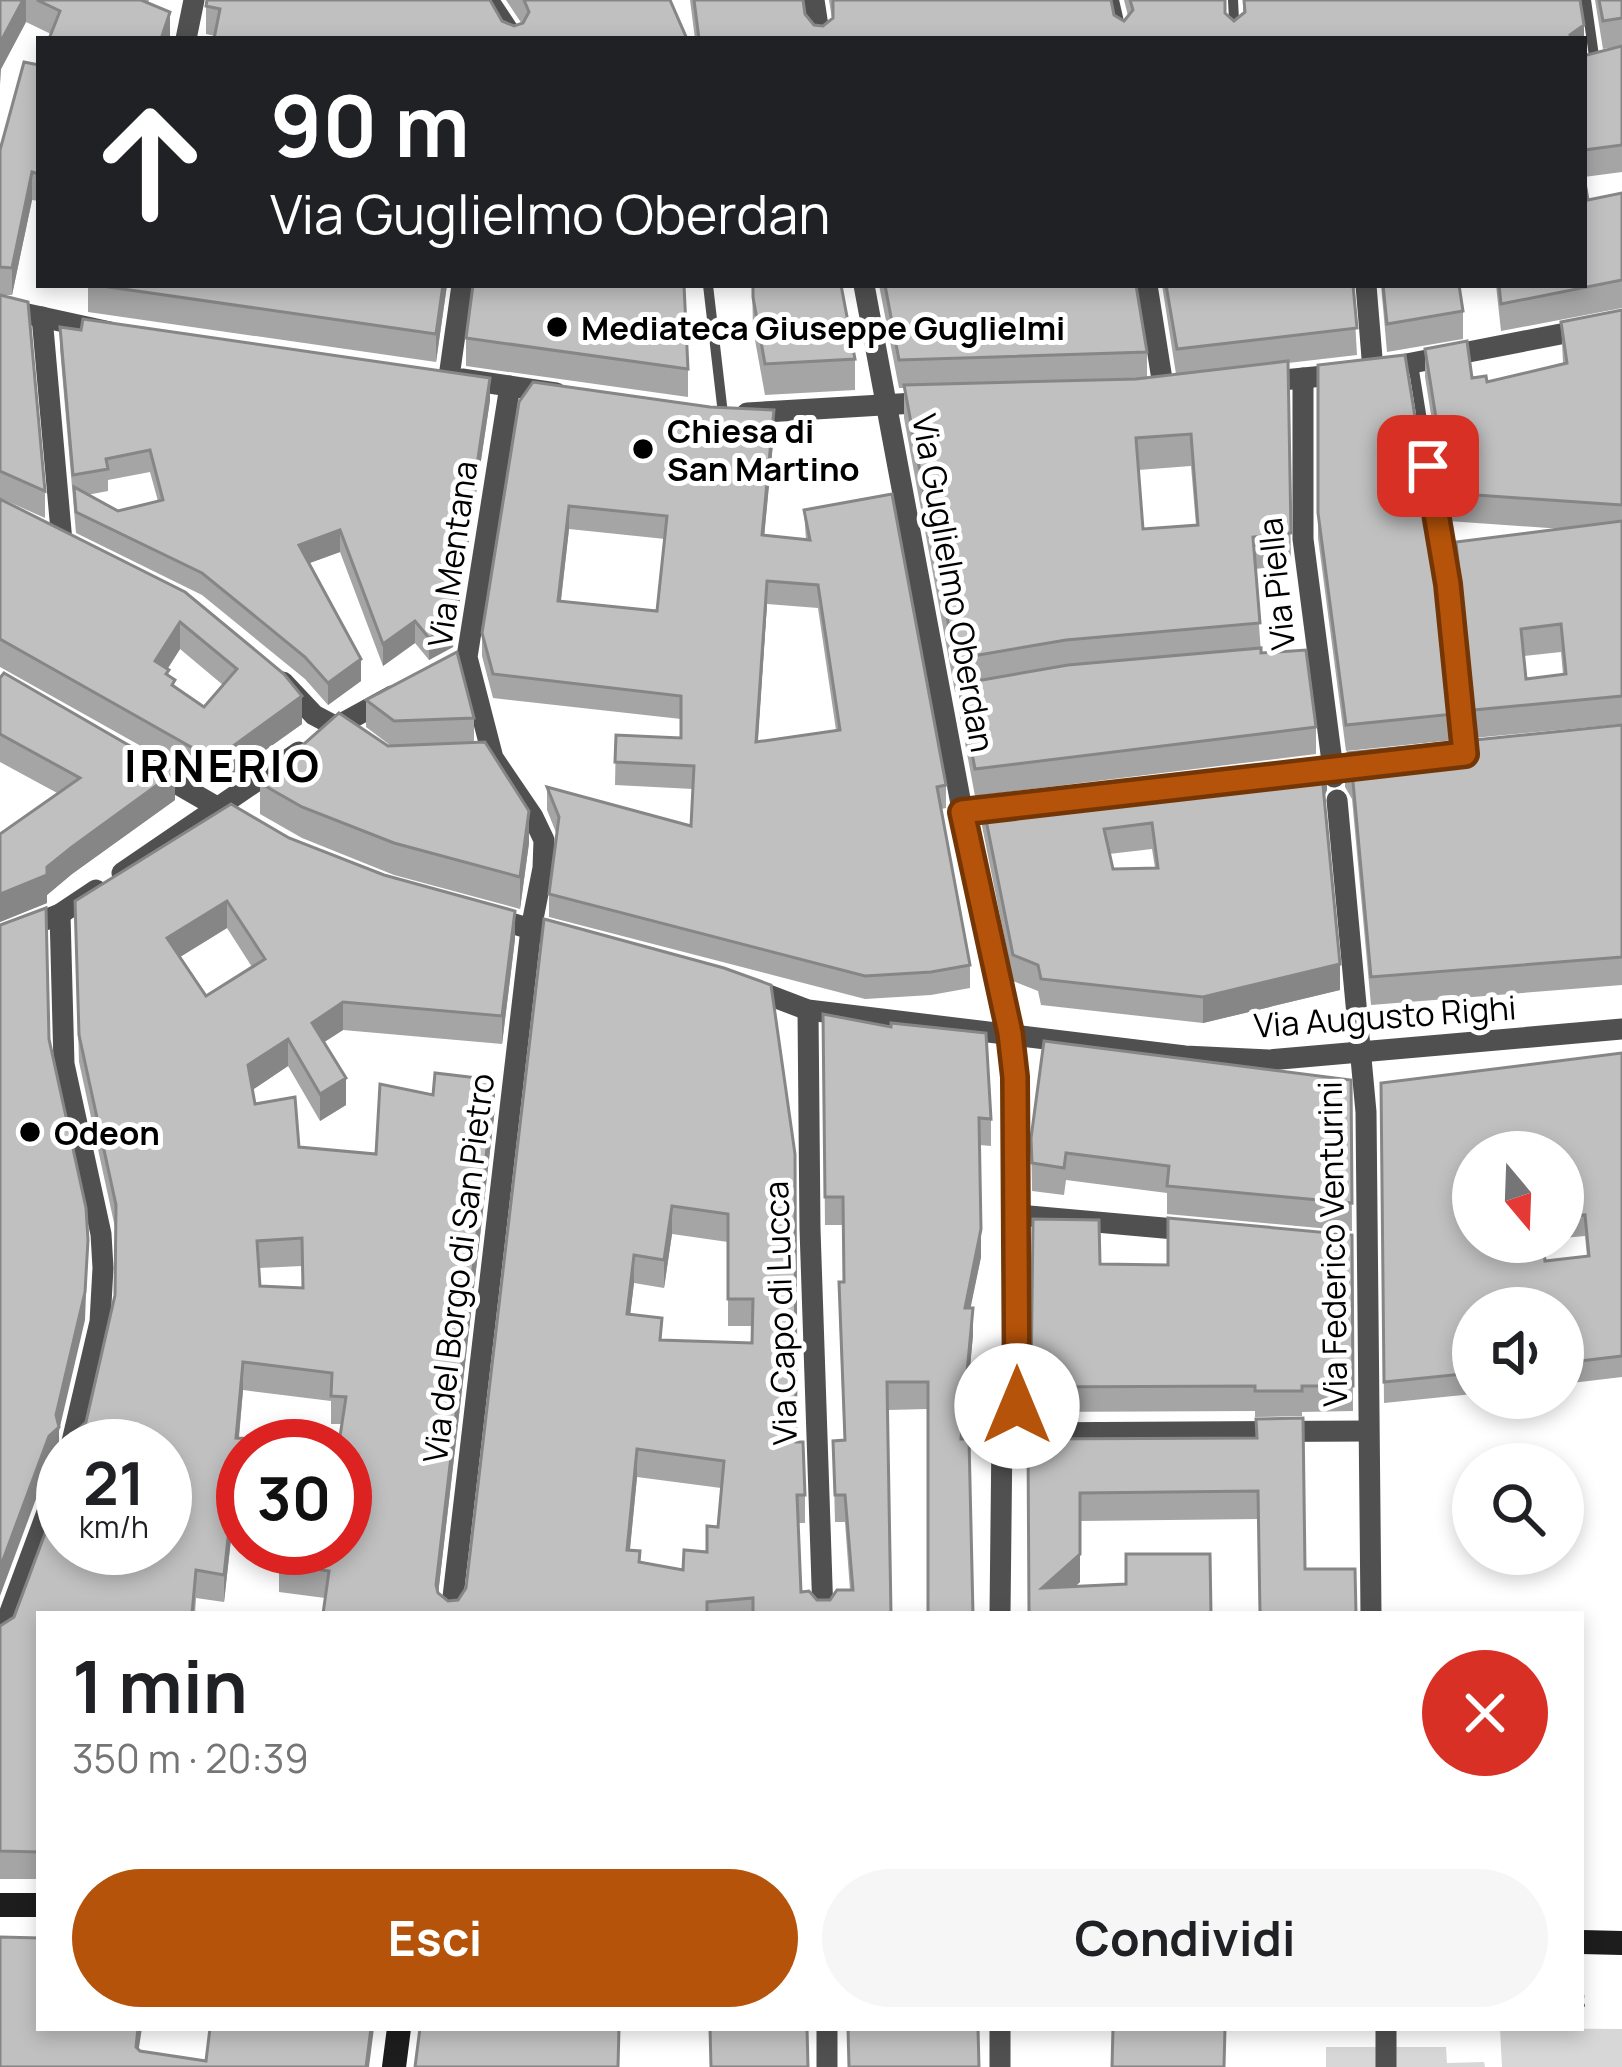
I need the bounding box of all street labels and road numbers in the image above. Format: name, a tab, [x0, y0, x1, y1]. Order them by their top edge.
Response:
street label: Via Guglielmo Oberdan	[902, 410, 1006, 756]
street label: Via Mentana	[417, 458, 487, 650]
street label: Via Piella	[1247, 516, 1305, 652]
street label: Via Augusto Righi	[1252, 984, 1518, 1048]
street label: Via del Borgo di San Pietro	[412, 1071, 504, 1465]
street label: Via Federico Venturini	[1307, 1081, 1357, 1407]
street label: Via Capo di Lucca	[753, 1180, 807, 1446]

